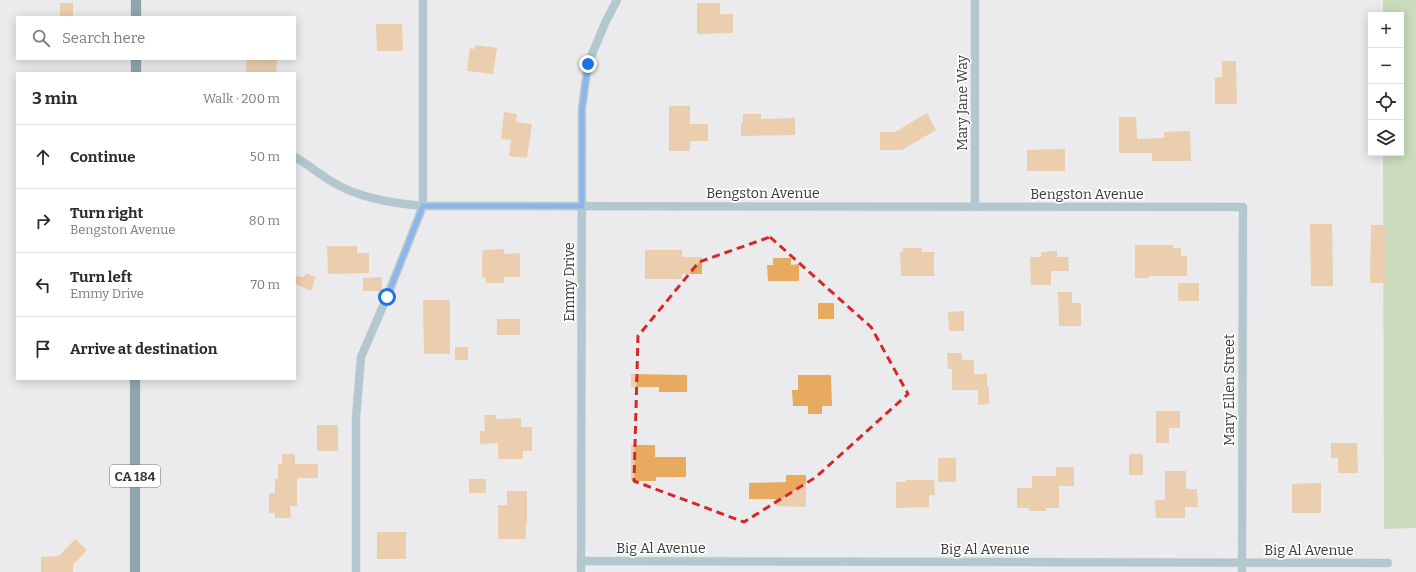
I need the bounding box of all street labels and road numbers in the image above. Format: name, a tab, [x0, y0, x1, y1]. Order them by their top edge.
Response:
street label: Mary Jane Way	[954, 55, 971, 151]
street label: Bengston Avenue	[706, 185, 820, 202]
street label: Bengston Avenue	[1030, 186, 1144, 203]
street label: Emmy Drive	[561, 242, 578, 322]
street label: Mary Ellen Street	[1221, 334, 1238, 446]
road number: CA 184	[110, 465, 160, 487]
street label: Big Al Avenue	[616, 540, 706, 557]
street label: Big Al Avenue	[940, 541, 1030, 558]
street label: Big Al Avenue	[1264, 542, 1354, 559]

